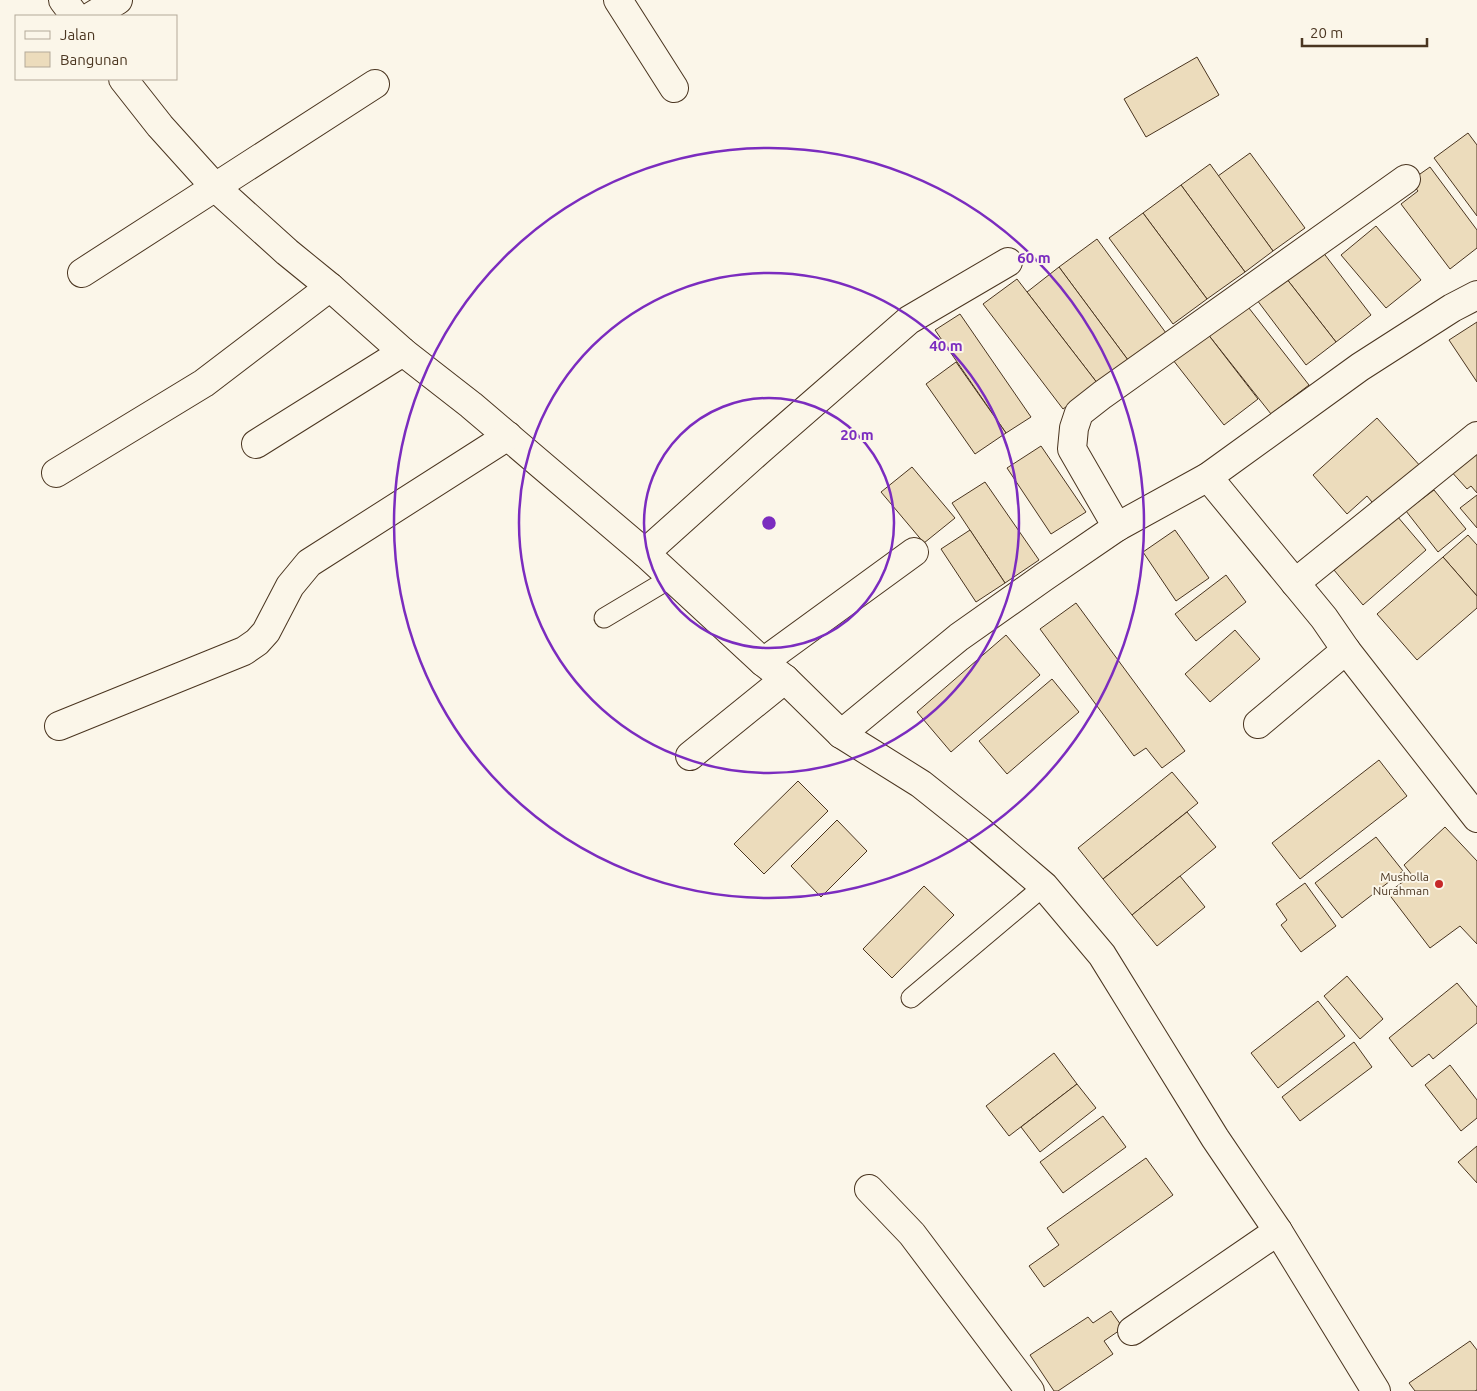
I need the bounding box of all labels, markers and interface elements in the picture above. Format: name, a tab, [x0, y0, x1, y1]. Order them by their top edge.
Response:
legend	[15, 15, 178, 80]
scale bar	[1302, 15, 1427, 47]
text: 20 m	[1310, 24, 1343, 41]
text: Jalan	[60, 26, 95, 43]
text: Bangunan	[60, 51, 128, 68]
text: 60 m	[1017, 249, 1051, 266]
text: 40 m	[929, 337, 963, 354]
text: 20 m	[840, 426, 874, 443]
centre of rings	[760, 514, 778, 532]
place label: Musholla Nurahman	[1373, 870, 1429, 897]
marker: Musholla Nurahman	[1433, 878, 1445, 890]

